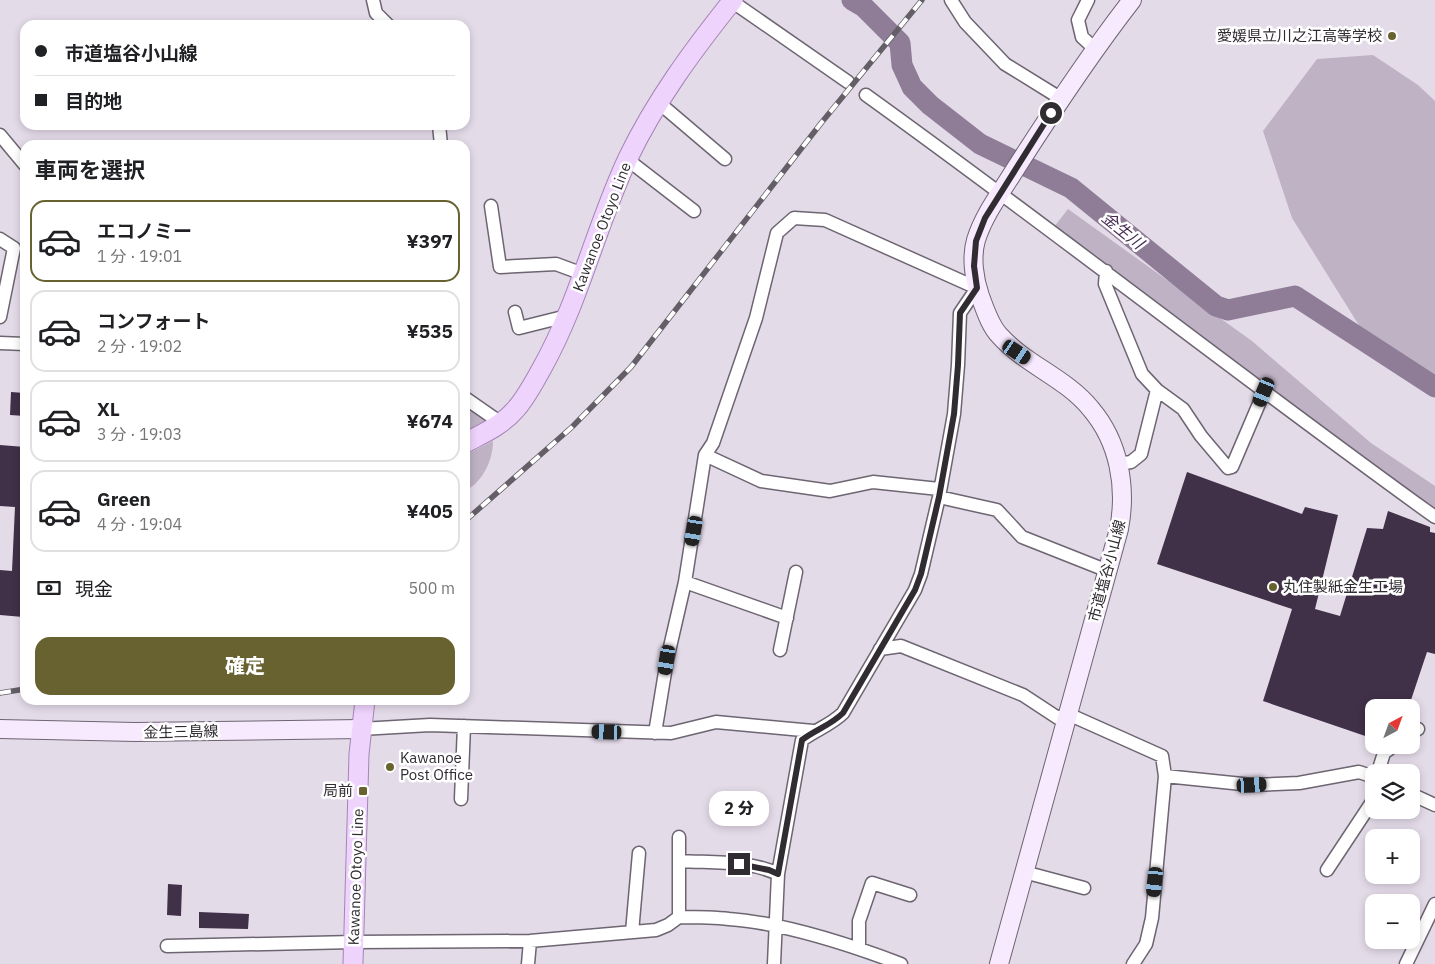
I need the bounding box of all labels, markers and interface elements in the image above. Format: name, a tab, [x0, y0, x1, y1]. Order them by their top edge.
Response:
place label: 愛媛県立川之江高等学校	[1217, 26, 1382, 45]
marker: 愛媛県立川之江高等学校	[1386, 30, 1398, 42]
text: 市道塩谷小山線	[65, 41, 198, 65]
text: 目的地	[65, 89, 122, 113]
route start	[1040, 102, 1062, 124]
text: 車両を選択	[35, 155, 145, 184]
street label: Kawanoe Otoyo Line	[568, 160, 635, 294]
water label: 金生川	[1098, 207, 1149, 254]
icon: car	[37, 219, 82, 264]
text: エコノミー	[97, 219, 192, 243]
text: ¥397	[406, 229, 453, 253]
text: 1 分 · 19:01	[97, 246, 182, 266]
icon: car	[37, 309, 82, 354]
text: コンフォート	[97, 309, 210, 333]
text: ¥535	[406, 319, 453, 343]
text: 2 分 · 19:02	[97, 336, 182, 356]
car	[1000, 337, 1033, 367]
car	[1251, 375, 1276, 409]
text: XL	[97, 397, 120, 421]
icon: car	[37, 399, 82, 444]
text: ¥674	[406, 409, 453, 433]
text: 3 分 · 19:03	[97, 424, 182, 444]
text: Green	[97, 487, 151, 511]
icon: car	[37, 489, 82, 534]
text: ¥405	[406, 499, 453, 523]
text: 4 分 · 19:04	[97, 514, 182, 534]
car	[684, 515, 703, 547]
street label: 市道塩谷小山線	[1084, 518, 1129, 624]
icon: cash	[35, 574, 63, 602]
text: 現金	[75, 577, 113, 601]
place label: 丸住製紙金生工場	[1283, 577, 1403, 596]
text: 500 m	[408, 578, 455, 598]
marker: 丸住製紙金生工場	[1267, 581, 1279, 593]
button: 確定	[35, 637, 455, 695]
car	[657, 644, 676, 676]
north arrow	[1365, 699, 1420, 754]
map controls	[1365, 699, 1420, 949]
street label: 金生三島線	[143, 721, 219, 742]
car	[591, 724, 622, 740]
place label: Kawanoe Post Office	[400, 748, 473, 784]
marker: Kawanoe Post Office	[384, 761, 396, 773]
button: layers	[1365, 764, 1420, 819]
car	[1236, 777, 1267, 793]
place label: 局前	[323, 781, 353, 800]
marker: 局前	[357, 785, 369, 797]
callout: 2 分	[709, 792, 769, 826]
text: 2 分	[724, 798, 754, 818]
street label: Kawanoe Otoyo Line	[344, 808, 367, 946]
button: +	[1365, 829, 1420, 884]
route end	[728, 853, 750, 875]
car	[1145, 866, 1164, 898]
button: −	[1365, 894, 1420, 949]

